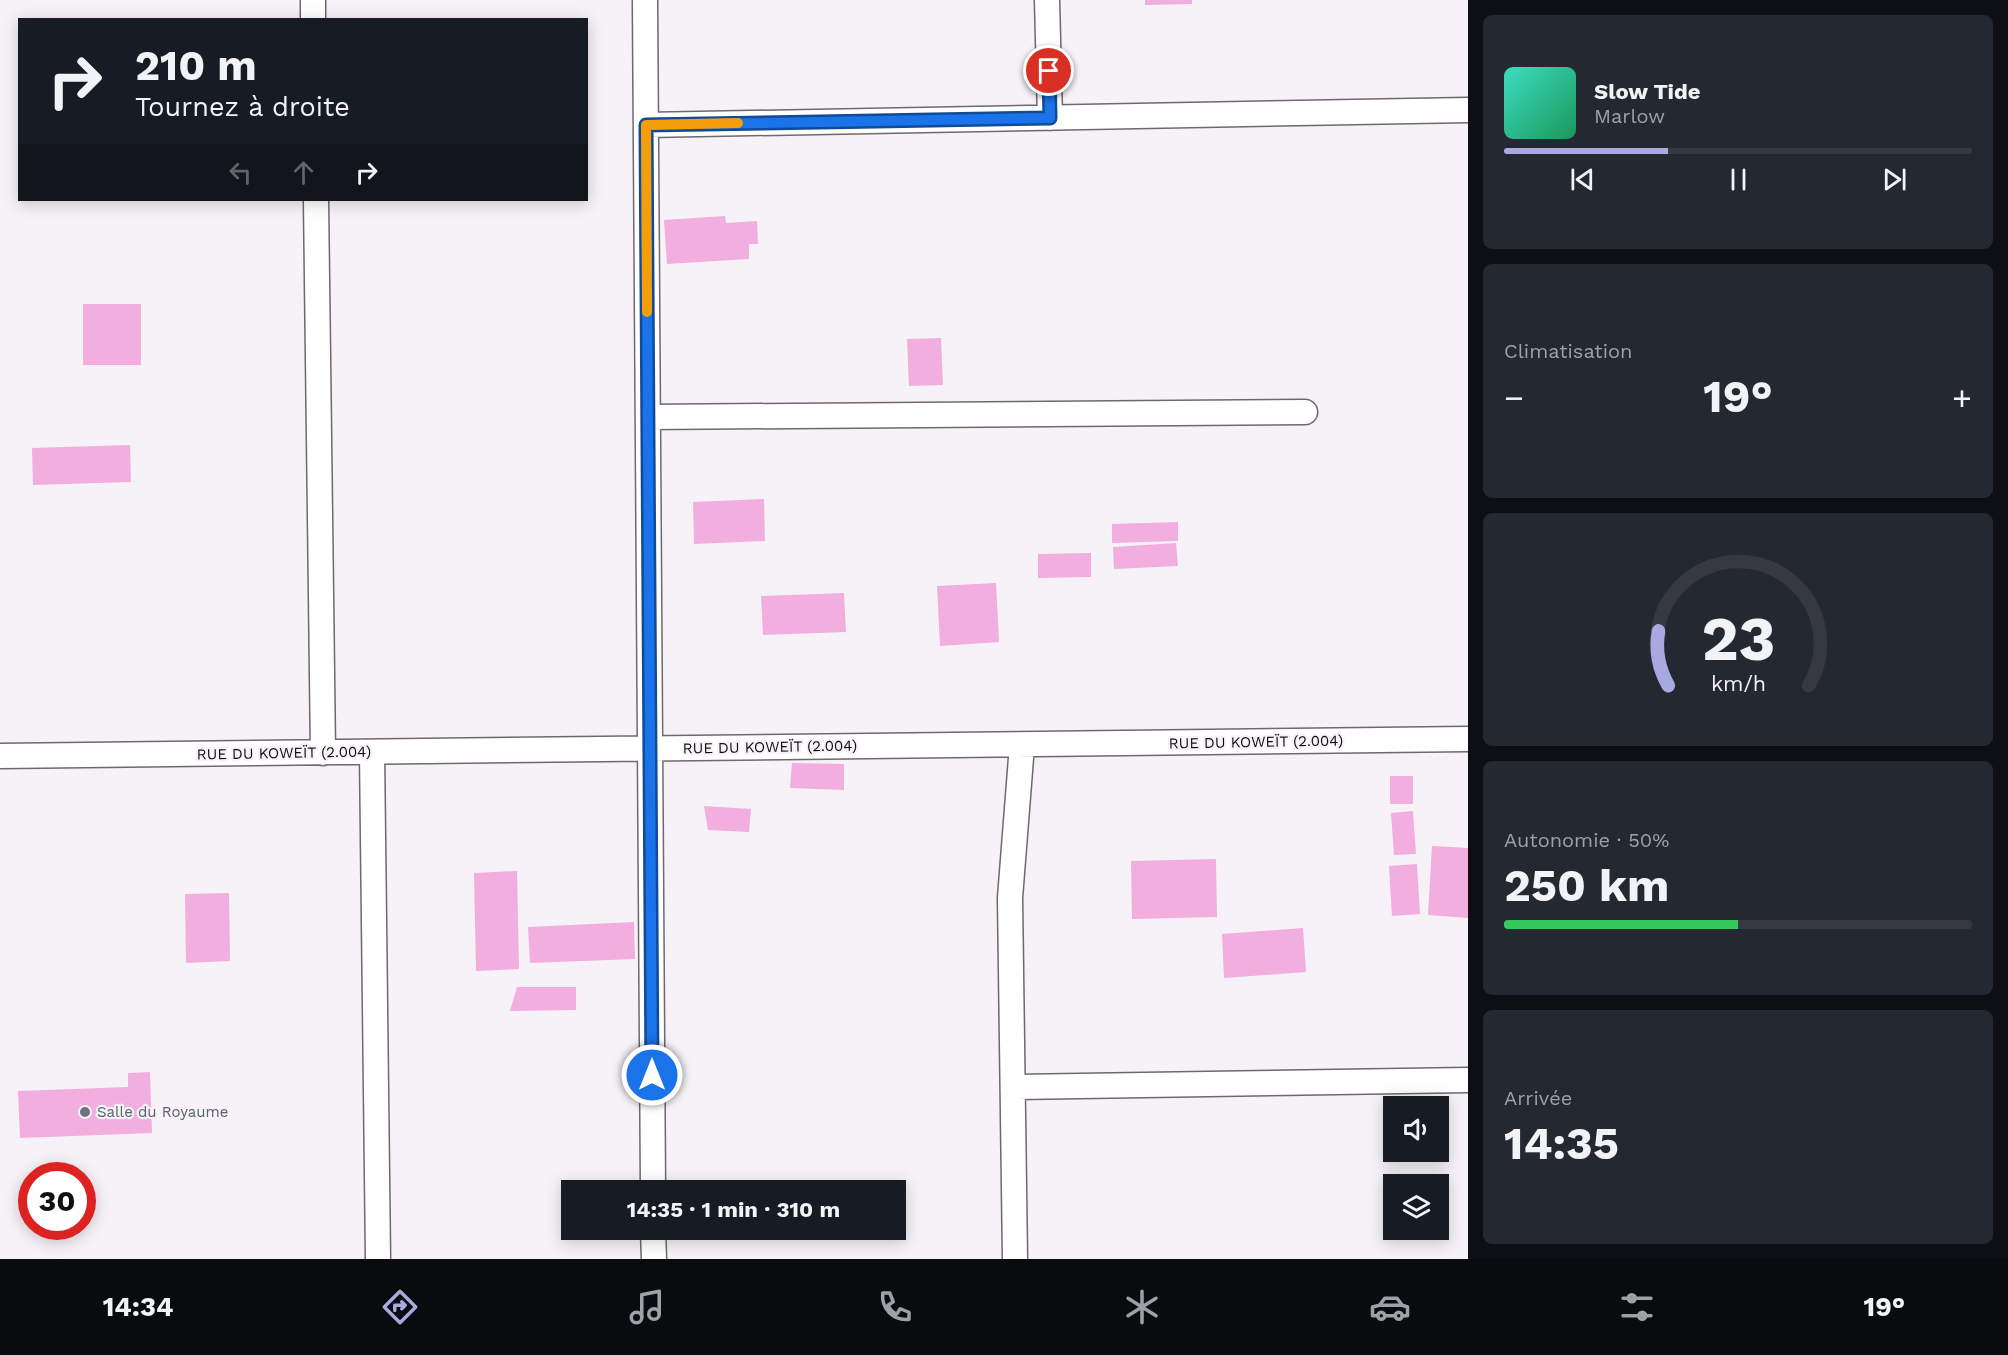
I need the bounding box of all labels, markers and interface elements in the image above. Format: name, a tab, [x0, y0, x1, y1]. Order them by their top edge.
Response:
text: 210 m	[135, 41, 257, 90]
icon: right	[36, 42, 114, 120]
pin	[1023, 45, 1074, 96]
icon: arrive	[1032, 54, 1065, 87]
text: Slow Tide	[1594, 79, 1701, 104]
text: Tournez à droite	[135, 91, 350, 123]
text: Marlow	[1594, 104, 1665, 128]
icon: left	[224, 156, 257, 189]
icon: ahead	[287, 156, 320, 189]
icon: right	[350, 156, 383, 189]
icon: previous	[1566, 163, 1599, 196]
icon: pause	[1722, 163, 1755, 196]
icon: next	[1878, 163, 1911, 196]
text: Climatisation	[1504, 339, 1632, 363]
text: 19°	[1703, 370, 1773, 423]
text: −	[1504, 378, 1524, 417]
text: +	[1952, 378, 1972, 417]
text: 23	[1701, 603, 1775, 676]
text: km/h	[1710, 672, 1766, 697]
street label: RUE DU KOWEÏT (2.004)	[1169, 731, 1343, 753]
street label: RUE DU KOWEÏT (2.004)	[683, 736, 857, 758]
street label: RUE DU KOWEÏT (2.004)	[197, 742, 371, 764]
text: Autonomie · 50%	[1504, 828, 1669, 852]
text: 250 km	[1504, 859, 1669, 912]
position arrow	[620, 1043, 684, 1107]
text: Arrivée	[1504, 1086, 1572, 1110]
map controls	[1383, 1096, 1449, 1240]
button: sound	[1383, 1096, 1449, 1162]
place label: Salle du Royaume	[97, 1103, 228, 1121]
marker: Salle du Royaume	[78, 1105, 92, 1119]
text: 14:35	[1504, 1117, 1619, 1170]
speed limit sign: 30	[18, 1162, 96, 1240]
button: layers	[1383, 1174, 1449, 1240]
text: 14:35 · 1 min · 310 m	[627, 1197, 840, 1222]
icon: directions	[379, 1286, 421, 1328]
icon: music	[626, 1286, 668, 1328]
icon: phone	[874, 1286, 916, 1328]
icon: climate	[1121, 1286, 1163, 1328]
icon: car	[1369, 1286, 1411, 1328]
icon: filters	[1616, 1286, 1658, 1328]
text: 14:34	[103, 1291, 173, 1323]
text: 19°	[1864, 1291, 1905, 1323]

